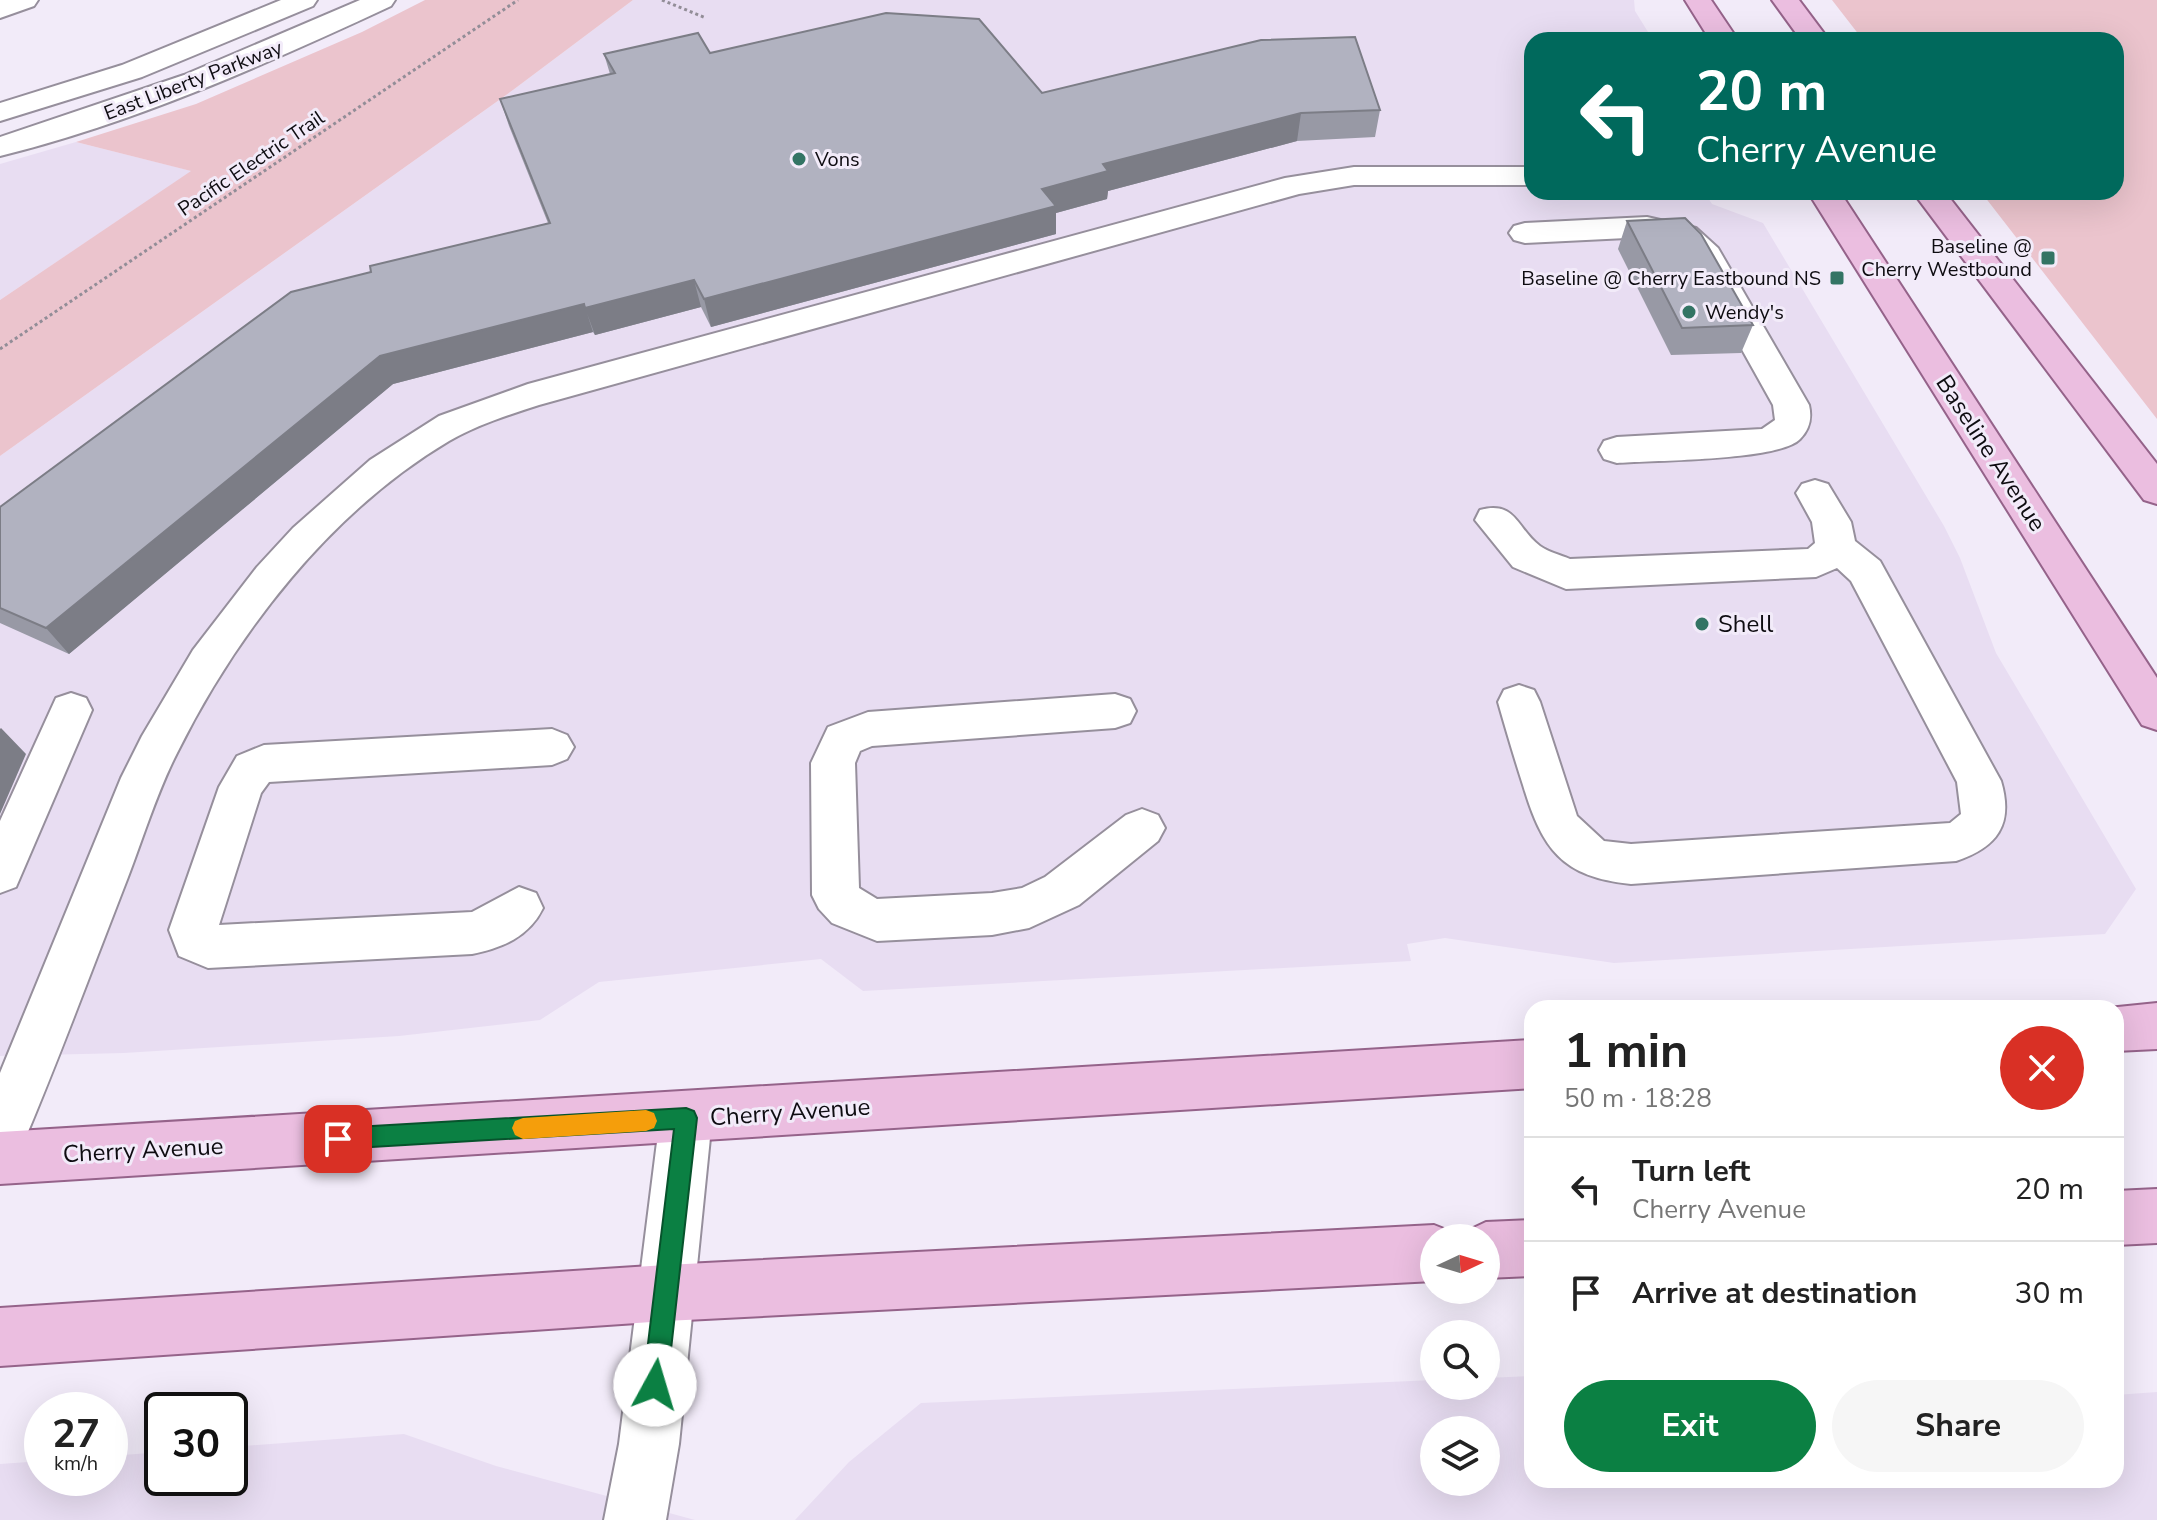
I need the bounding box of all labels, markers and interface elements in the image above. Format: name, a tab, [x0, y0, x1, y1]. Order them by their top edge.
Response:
street label: East Liberty Parkway	[100, 34, 287, 127]
text: 20 m	[1696, 53, 1827, 130]
icon: left	[1564, 64, 1668, 168]
street label: Pacific Electric Trail	[173, 104, 330, 223]
text: Cherry Avenue	[1696, 126, 1937, 175]
place label: Vons	[814, 146, 860, 173]
marker: Vons	[790, 150, 808, 168]
place label: Baseline @ Cherry Westbound	[1861, 233, 2032, 283]
marker: Baseline @ Cherry Westbound	[2039, 249, 2057, 267]
place label: Baseline @ Cherry Eastbound NS	[1521, 265, 1821, 292]
marker: Baseline @ Cherry Eastbound NS	[1828, 269, 1846, 287]
place label: Wendy's	[1705, 299, 1784, 326]
marker: Wendy's	[1680, 303, 1698, 321]
street label: Baseline Avenue	[1929, 369, 2053, 537]
place label: Shell	[1718, 608, 1773, 640]
marker: Shell	[1693, 615, 1711, 633]
text: 1 min	[1564, 1018, 1688, 1084]
button: close	[2000, 1026, 2084, 1110]
text: 50 m · 18:28	[1564, 1081, 1712, 1116]
street label: Cherry Avenue	[709, 1090, 871, 1134]
pin	[304, 1105, 372, 1173]
icon: arrive	[316, 1117, 360, 1161]
street label: Cherry Avenue	[62, 1130, 224, 1170]
text: Turn left	[1632, 1151, 1750, 1192]
icon: left	[1564, 1167, 1608, 1211]
text: 20 m	[2015, 1169, 2084, 1210]
text: Cherry Avenue	[1632, 1192, 1806, 1227]
north arrow	[1420, 1224, 1500, 1304]
map controls	[1420, 1224, 1500, 1496]
icon: arrive	[1564, 1271, 1608, 1315]
text: Arrive at destination	[1632, 1273, 1917, 1314]
text: 30 m	[2015, 1273, 2084, 1314]
button: search	[1420, 1320, 1500, 1400]
position arrow	[613, 1343, 697, 1427]
button: Exit	[1564, 1380, 1816, 1472]
button: Share	[1832, 1380, 2084, 1472]
speed limit sign: 30	[144, 1392, 248, 1496]
text: 27	[52, 1407, 100, 1461]
button: layers	[1420, 1416, 1500, 1496]
text: km/h	[54, 1450, 98, 1477]

